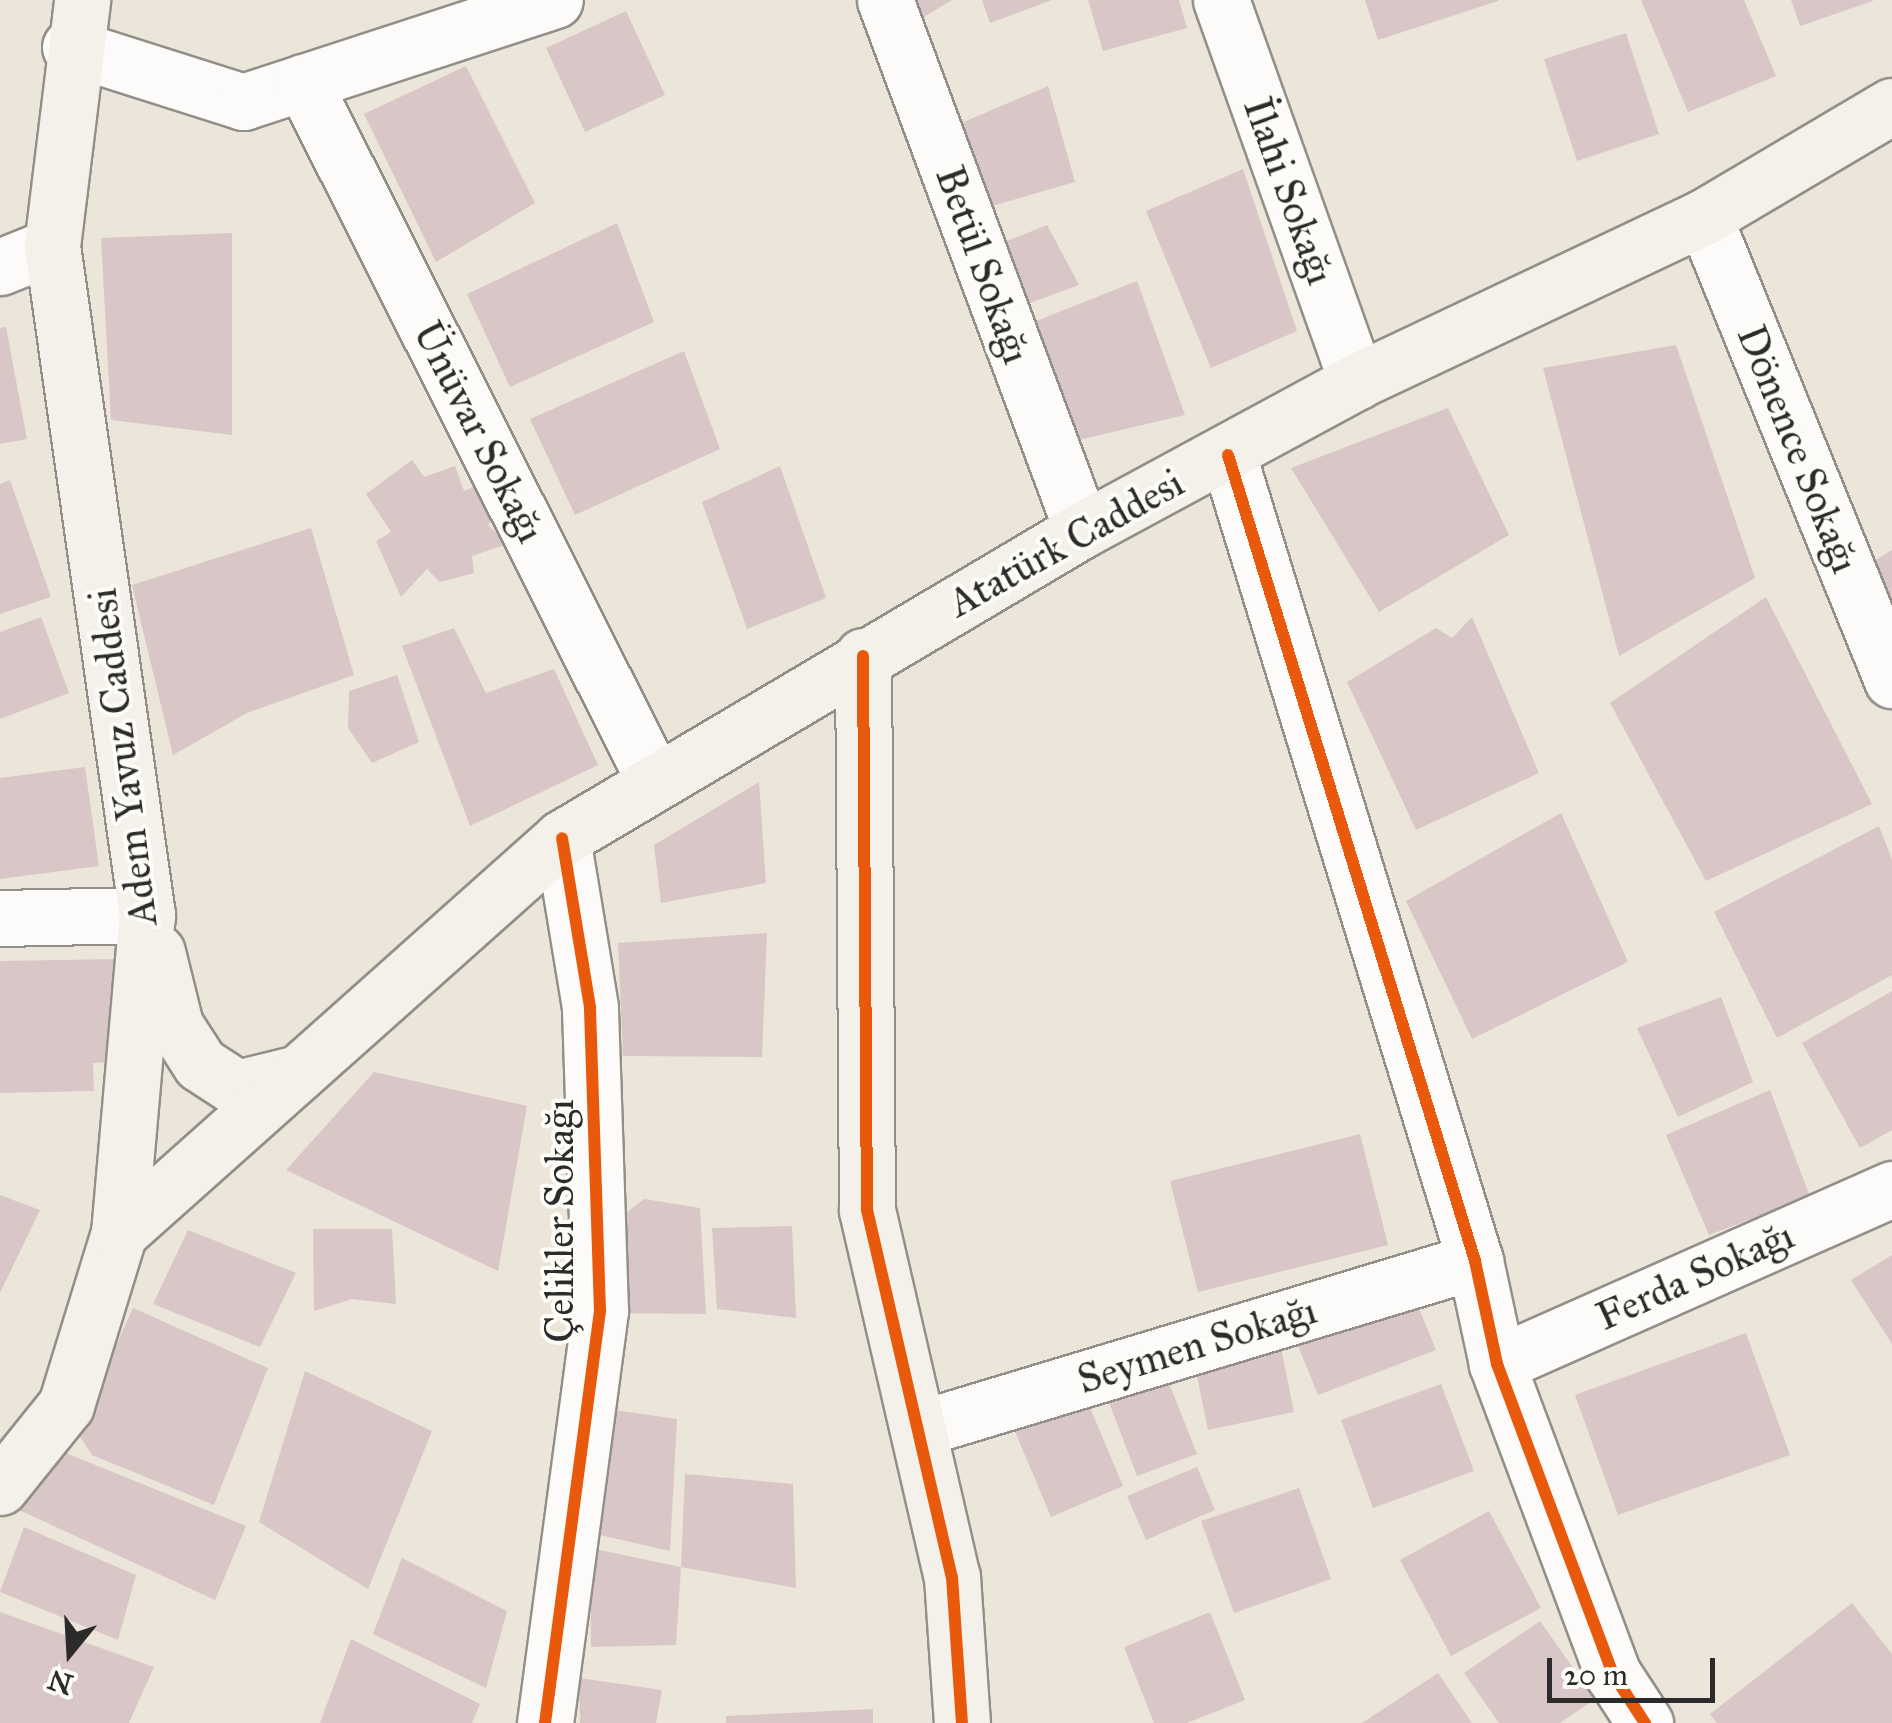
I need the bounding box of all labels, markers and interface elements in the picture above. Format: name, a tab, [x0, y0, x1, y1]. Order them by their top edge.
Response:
street label: İlahi Sokağı	[1233, 91, 1345, 291]
street label: Betül Sokağı	[925, 160, 1041, 370]
street label: Ünüvar Sokağı	[403, 314, 555, 550]
street label: Dönence Sokağı	[1727, 318, 1869, 580]
street label: Atatürk Caddesi	[940, 459, 1192, 627]
street label: Adem Yavuz Caddesi	[78, 586, 168, 928]
street label: Çelikler Sokağı	[536, 1099, 584, 1343]
street label: Ferda Sokağı	[1589, 1211, 1801, 1341]
street label: Seymen Sokağı	[1072, 1286, 1322, 1404]
north arrow	[20, 1603, 120, 1703]
scale bar	[1552, 1638, 1720, 1700]
text: 20 m	[1564, 1657, 1628, 1693]
text: N	[44, 1662, 77, 1702]

